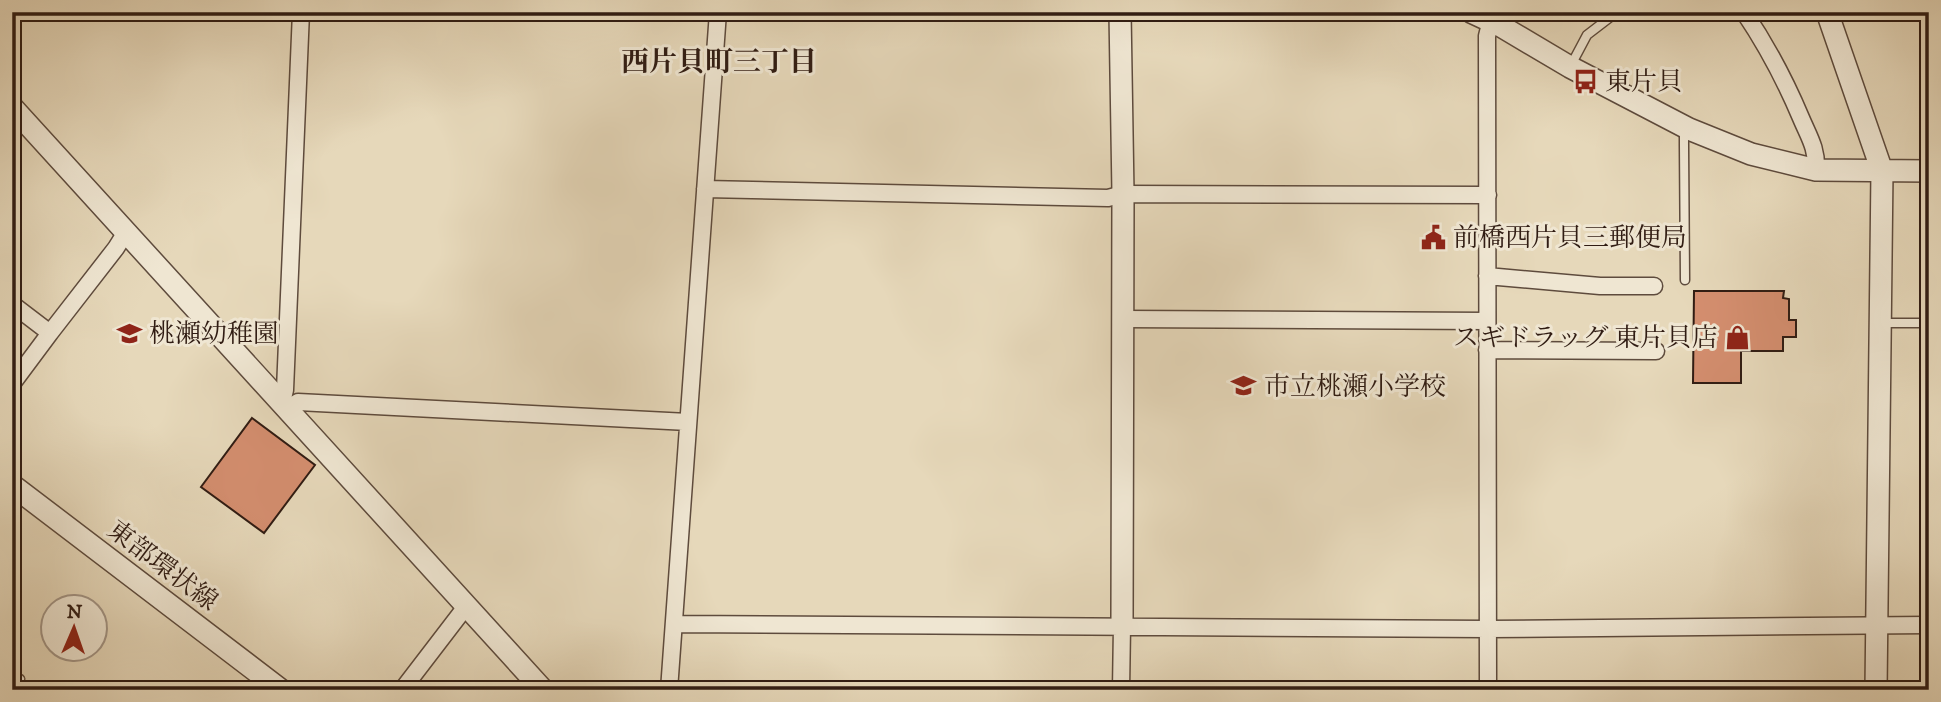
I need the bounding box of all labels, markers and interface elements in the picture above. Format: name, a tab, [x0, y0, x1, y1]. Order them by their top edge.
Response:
district label: 西片貝町三丁目	[621, 45, 817, 80]
place label: 東片貝	[1605, 66, 1683, 99]
bus stop icon: 東片貝	[1571, 67, 1599, 95]
place label: 前橋西片貝三郵便局	[1453, 222, 1687, 255]
public building icon: 前橋西片貝三郵便局	[1419, 223, 1447, 251]
place label: 桃瀬幼稚園	[149, 318, 279, 351]
school or university icon: 桃瀬幼稚園	[115, 319, 143, 347]
place label: スギドラッグ 東片貝店	[1453, 322, 1718, 355]
shop icon: スギドラッグ 東片貝店	[1724, 323, 1752, 351]
place label: 市立桃瀬小学校	[1264, 371, 1446, 404]
school or university icon: 市立桃瀬小学校	[1230, 372, 1258, 400]
street label: 東部環状線	[100, 514, 224, 618]
north arrow	[38, 594, 108, 664]
text: N	[66, 601, 83, 624]

